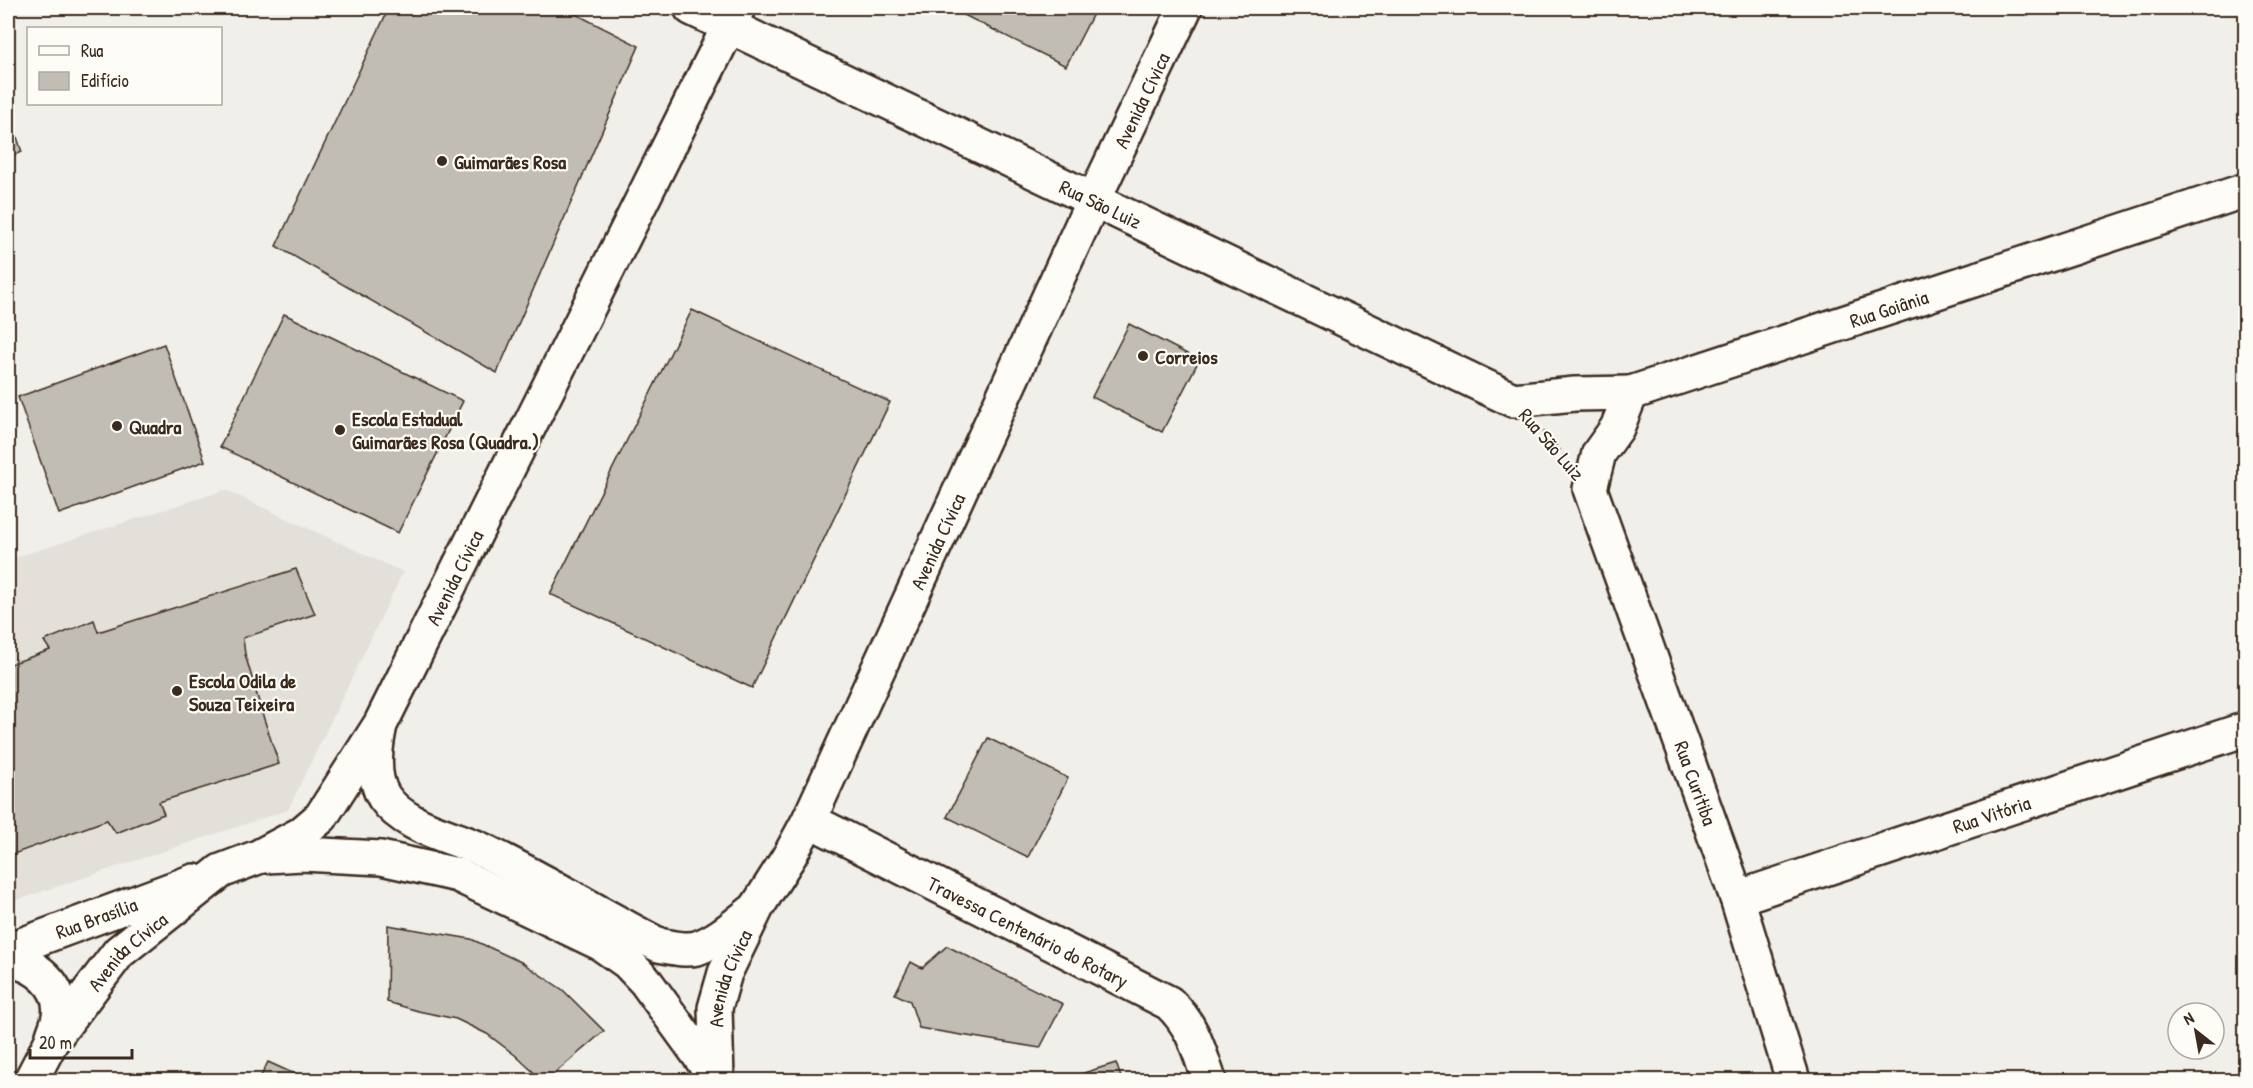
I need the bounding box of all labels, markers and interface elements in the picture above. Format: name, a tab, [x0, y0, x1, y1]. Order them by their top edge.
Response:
legend	[27, 27, 222, 105]
text: Rua	[81, 38, 103, 63]
street label: Avenida Cívica	[1107, 48, 1176, 152]
text: Edifício	[81, 68, 129, 93]
place label: Guimarães Rosa	[454, 148, 566, 175]
marker: Guimarães Rosa	[435, 154, 449, 168]
street label: Rua São Luiz	[1055, 172, 1147, 235]
street label: Rua Goiânia	[1846, 282, 1931, 333]
place label: Correios	[1155, 343, 1218, 370]
marker: Correios	[1136, 349, 1150, 363]
street label: Rua São Luiz	[1513, 402, 1591, 486]
place label: Escola Estadual Guimarães Rosa (Quadra.)	[352, 405, 539, 455]
place label: Quadra	[129, 413, 181, 440]
marker: Quadra	[110, 419, 124, 433]
marker: Escola Estadual Guimarães Rosa (Quadra.)	[333, 423, 347, 437]
street label: Avenida Cívica	[903, 489, 971, 594]
street label: Avenida Cívica	[419, 525, 489, 629]
place label: Escola Odila de Souza Teixeira	[189, 667, 296, 717]
marker: Escola Odila de Souza Teixeira	[170, 684, 184, 698]
street label: Rua Curitiba	[1668, 737, 1724, 829]
street label: Rua Vitória	[1949, 788, 2034, 839]
street label: Travessa Centenário do Rotary	[923, 869, 1133, 994]
street label: Rua Brasília	[52, 890, 141, 945]
street label: Avenida Cívica	[81, 905, 173, 996]
street label: Avenida Cívica	[702, 925, 758, 1028]
north arrow	[2166, 1001, 2226, 1061]
text: N	[2179, 1006, 2198, 1030]
scale bar	[30, 1022, 132, 1060]
text: 20 m	[39, 1030, 72, 1055]

